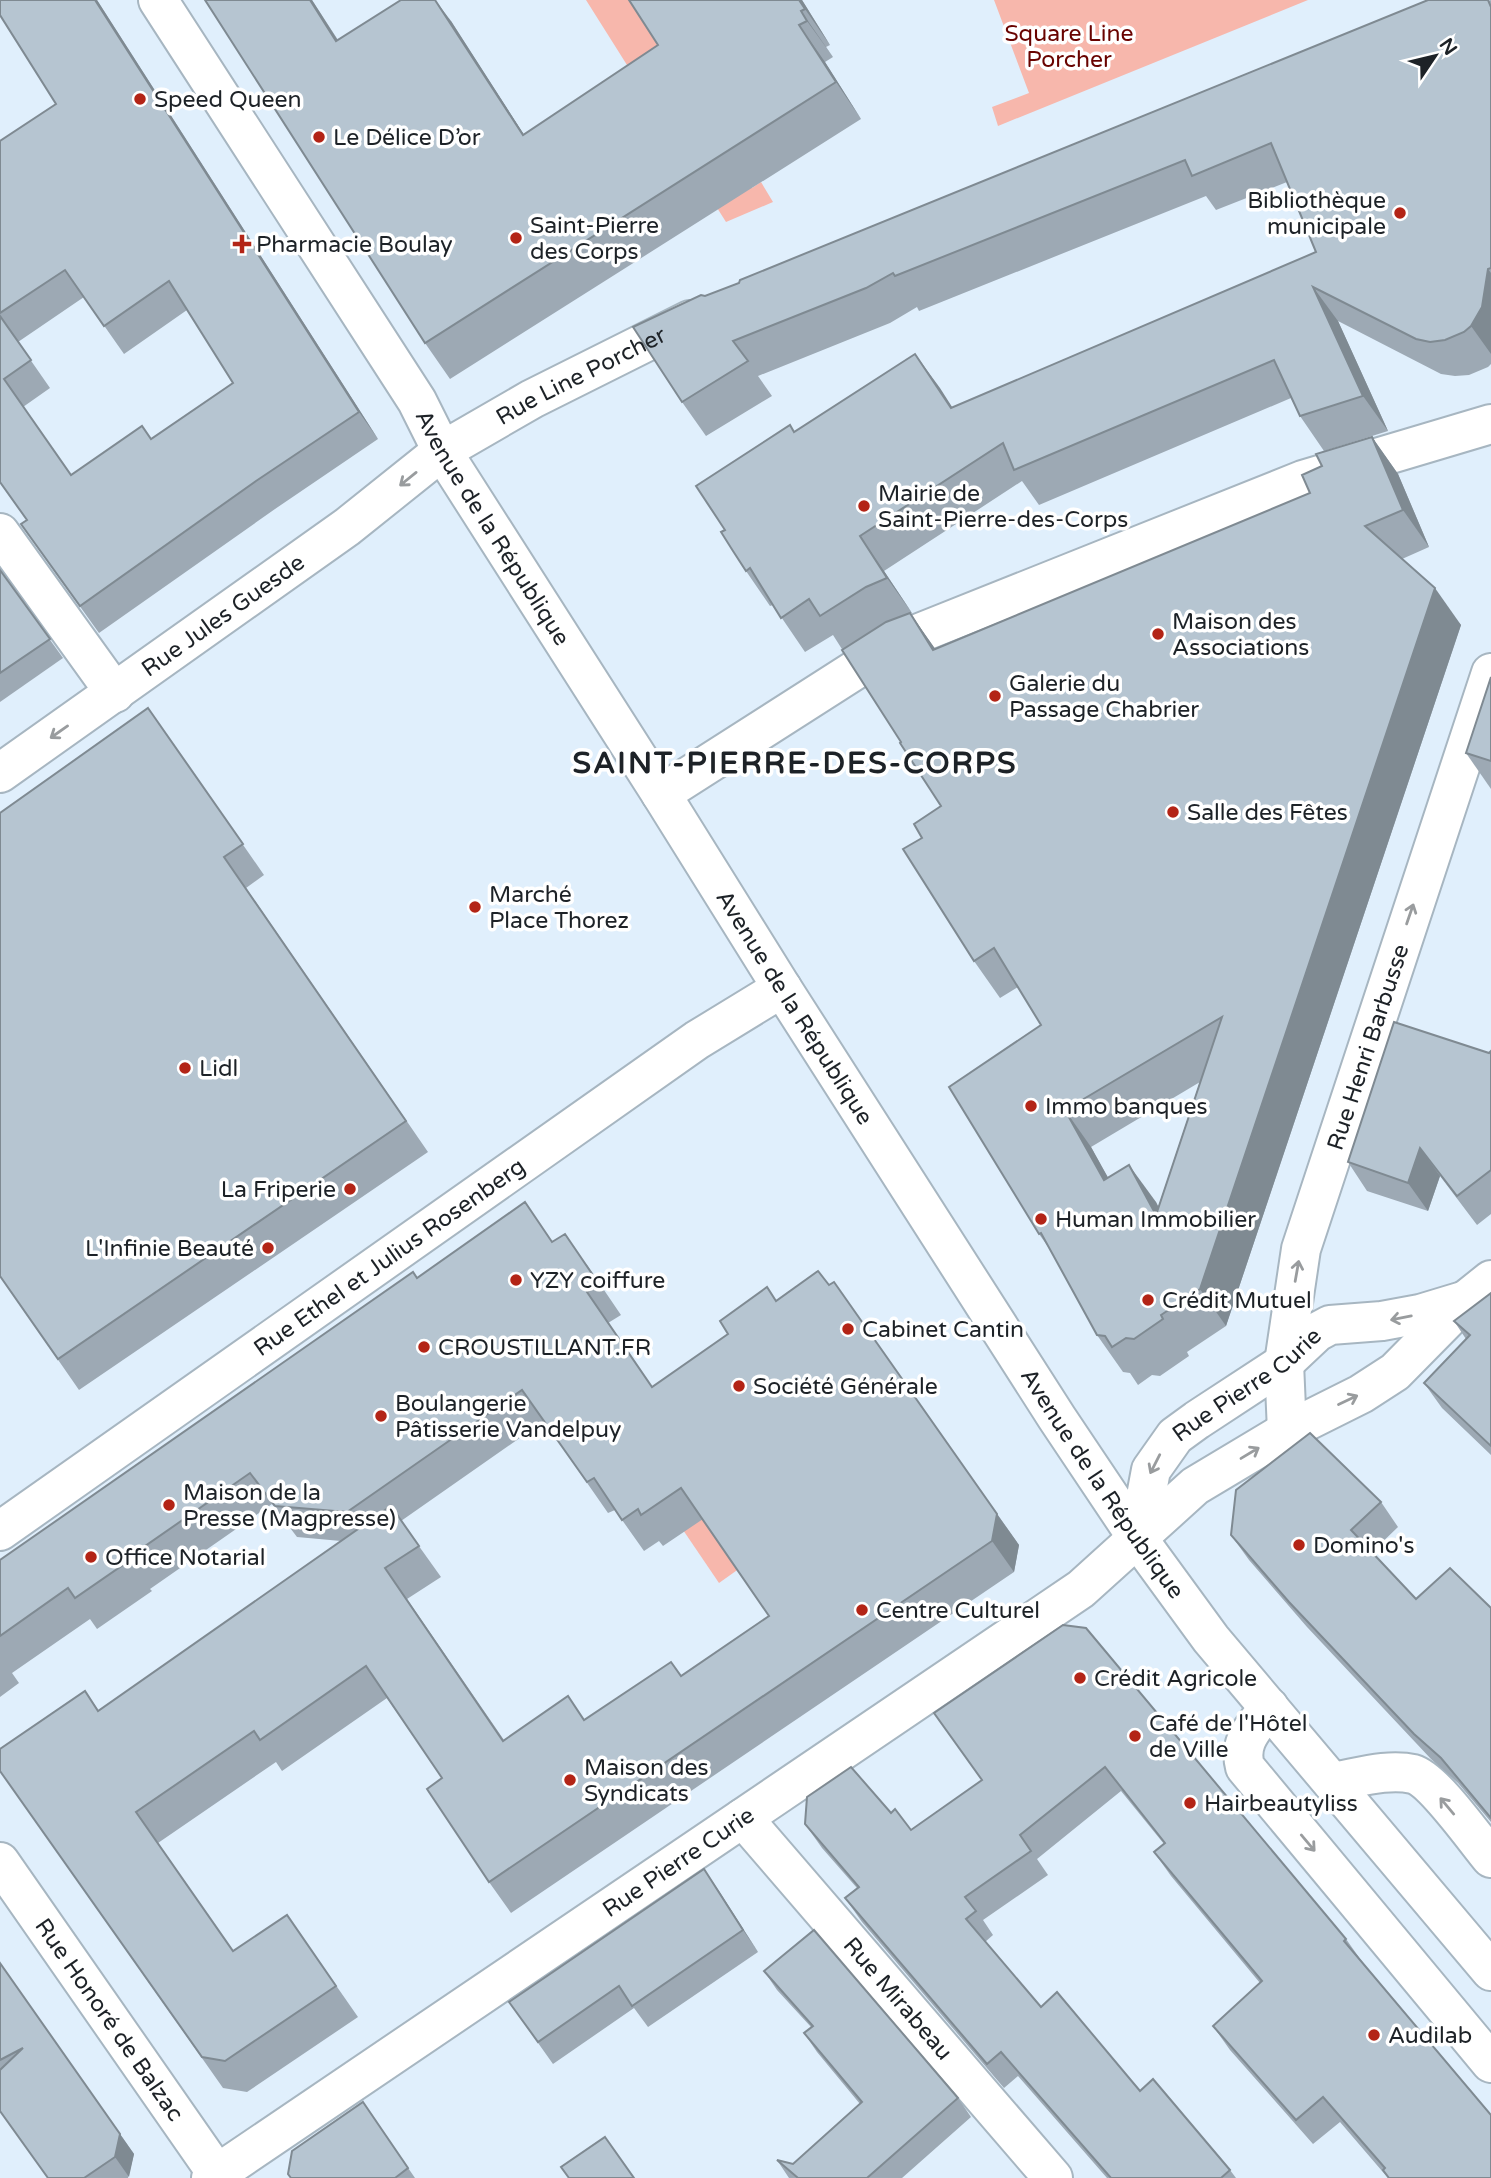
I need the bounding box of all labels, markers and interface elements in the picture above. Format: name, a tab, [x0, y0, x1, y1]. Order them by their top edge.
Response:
park label: Square Line Porcher	[1004, 20, 1134, 74]
north arrow	[1400, 21, 1470, 91]
text: N	[1435, 34, 1461, 59]
place label: Speed Queen	[154, 86, 302, 114]
marker: Speed Queen	[132, 91, 148, 107]
place label: Le Délice D’or	[333, 124, 481, 152]
marker: Le Délice D’or	[311, 129, 327, 145]
place label: Bibliothèque municipale	[1247, 187, 1386, 241]
marker: Bibliothèque municipale	[1392, 205, 1408, 221]
place label: Saint-Pierre des Corps	[530, 212, 659, 266]
marker: Saint-Pierre des Corps	[508, 230, 524, 246]
place label: Pharmacie Boulay	[256, 231, 453, 259]
marker: Pharmacie Boulay	[234, 236, 250, 252]
street label: Rue Line Porcher	[491, 321, 671, 432]
street label: Avenue de la République	[409, 406, 576, 651]
one-way arrow	[399, 471, 417, 487]
place label: Mairie de Saint-Pierre-des-Corps	[878, 480, 1128, 534]
marker: Mairie de Saint-Pierre-des-Corps	[856, 498, 872, 514]
street label: Rue Jules Guesde	[136, 549, 310, 683]
place label: Maison des Associations	[1172, 608, 1309, 662]
marker: Maison des Associations	[1150, 626, 1166, 642]
place label: Galerie du Passage Chabrier	[1009, 670, 1199, 724]
marker: Galerie du Passage Chabrier	[987, 688, 1003, 704]
one-way arrow	[50, 725, 69, 739]
district label: SAINT-PIERRE-DES-CORPS	[572, 745, 1018, 782]
place label: Salle des Fêtes	[1187, 799, 1348, 827]
marker: Salle des Fêtes	[1165, 804, 1181, 820]
place label: Marché Place Thorez	[489, 881, 629, 935]
street label: Avenue de la République	[710, 885, 879, 1130]
marker: Marché Place Thorez	[467, 899, 483, 915]
one-way arrow	[1404, 903, 1417, 925]
street label: Rue Henri Barbusse	[1322, 941, 1416, 1154]
place label: Lidl	[199, 1055, 238, 1083]
marker: Lidl	[177, 1060, 193, 1076]
place label: Immo banques	[1045, 1093, 1208, 1121]
marker: Immo banques	[1023, 1098, 1039, 1114]
street label: Rue Ethel et Julius Rosenberg	[249, 1153, 531, 1363]
place label: La Friperie	[221, 1176, 336, 1204]
marker: La Friperie	[342, 1181, 358, 1197]
place label: Human Immobilier	[1055, 1206, 1256, 1234]
marker: Human Immobilier	[1033, 1211, 1049, 1227]
place label: L'Infinie Beauté	[85, 1235, 254, 1263]
marker: L'Infinie Beauté	[260, 1240, 276, 1256]
one-way arrow	[1291, 1260, 1304, 1283]
place label: YZY coiffure	[530, 1267, 665, 1295]
marker: YZY coiffure	[508, 1272, 524, 1288]
place label: Crédit Mutuel	[1162, 1287, 1312, 1315]
marker: Crédit Mutuel	[1140, 1292, 1156, 1308]
one-way arrow	[1390, 1311, 1412, 1325]
place label: Cabinet Cantin	[862, 1316, 1024, 1344]
marker: Cabinet Cantin	[840, 1321, 856, 1337]
street label: Rue Pierre Curie	[1167, 1322, 1327, 1448]
place label: CROUSTILLANT.FR	[438, 1334, 651, 1362]
marker: CROUSTILLANT.FR	[416, 1339, 432, 1355]
street label: Avenue de la République	[1014, 1364, 1190, 1604]
place label: Société Générale	[753, 1373, 938, 1401]
marker: Société Générale	[731, 1378, 747, 1394]
place label: Boulangerie Pâtisserie Vandelpuy	[395, 1390, 621, 1444]
one-way arrow	[1337, 1393, 1358, 1406]
marker: Boulangerie Pâtisserie Vandelpuy	[373, 1408, 389, 1424]
one-way arrow	[1239, 1446, 1259, 1460]
one-way arrow	[1148, 1454, 1162, 1474]
place label: Maison de la Presse (Magpresse)	[183, 1479, 396, 1533]
marker: Maison de la Presse (Magpresse)	[161, 1497, 177, 1513]
place label: Domino's	[1313, 1532, 1415, 1560]
marker: Domino's	[1291, 1537, 1307, 1553]
place label: Office Notarial	[105, 1544, 266, 1572]
marker: Office Notarial	[83, 1549, 99, 1565]
place label: Centre Culturel	[876, 1597, 1040, 1625]
marker: Centre Culturel	[854, 1602, 870, 1618]
place label: Crédit Agricole	[1094, 1665, 1257, 1693]
marker: Crédit Agricole	[1072, 1670, 1088, 1686]
place label: Café de l'Hôtel de Ville	[1149, 1710, 1307, 1764]
marker: Café de l'Hôtel de Ville	[1127, 1728, 1143, 1744]
place label: Maison des Syndicats	[584, 1754, 708, 1808]
marker: Maison des Syndicats	[562, 1772, 578, 1788]
place label: Hairbeautyliss	[1204, 1790, 1358, 1818]
marker: Hairbeautyliss	[1182, 1795, 1198, 1811]
one-way arrow	[1440, 1797, 1455, 1815]
street label: Rue Pierre Curie	[597, 1801, 760, 1924]
one-way arrow	[1300, 1833, 1316, 1851]
street label: Rue Honoré de Balzac	[29, 1913, 189, 2127]
street label: Rue Mirabeau	[837, 1932, 958, 2066]
place label: Audilab	[1388, 2022, 1472, 2050]
marker: Audilab	[1366, 2027, 1382, 2043]

